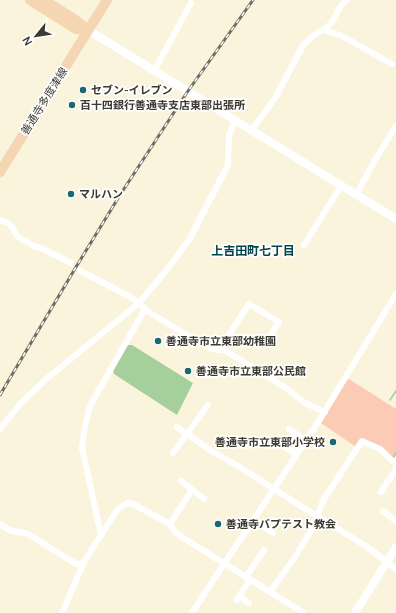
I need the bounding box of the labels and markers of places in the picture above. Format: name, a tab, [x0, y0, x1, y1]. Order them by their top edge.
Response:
place label: セブン-イレブン	[91, 82, 173, 97]
marker: セブン-イレブン	[78, 85, 88, 95]
place label: 百十四銀行善通寺支店東部出張所	[80, 97, 245, 112]
marker: 百十四銀行善通寺支店東部出張所	[67, 100, 77, 110]
place label: マルハン	[79, 186, 123, 201]
marker: マルハン	[66, 189, 76, 199]
place label: 善通寺市立東部幼稚園	[166, 333, 276, 348]
marker: 善通寺市立東部幼稚園	[153, 336, 163, 346]
place label: 善通寺市立東部公民館	[196, 363, 306, 378]
marker: 善通寺市立東部公民館	[183, 366, 193, 376]
place label: 善通寺市立東部小学校	[215, 434, 325, 449]
marker: 善通寺市立東部小学校	[328, 437, 338, 447]
place label: 善通寺バプテスト教会	[226, 516, 336, 531]
marker: 善通寺バプテスト教会	[213, 519, 223, 529]

